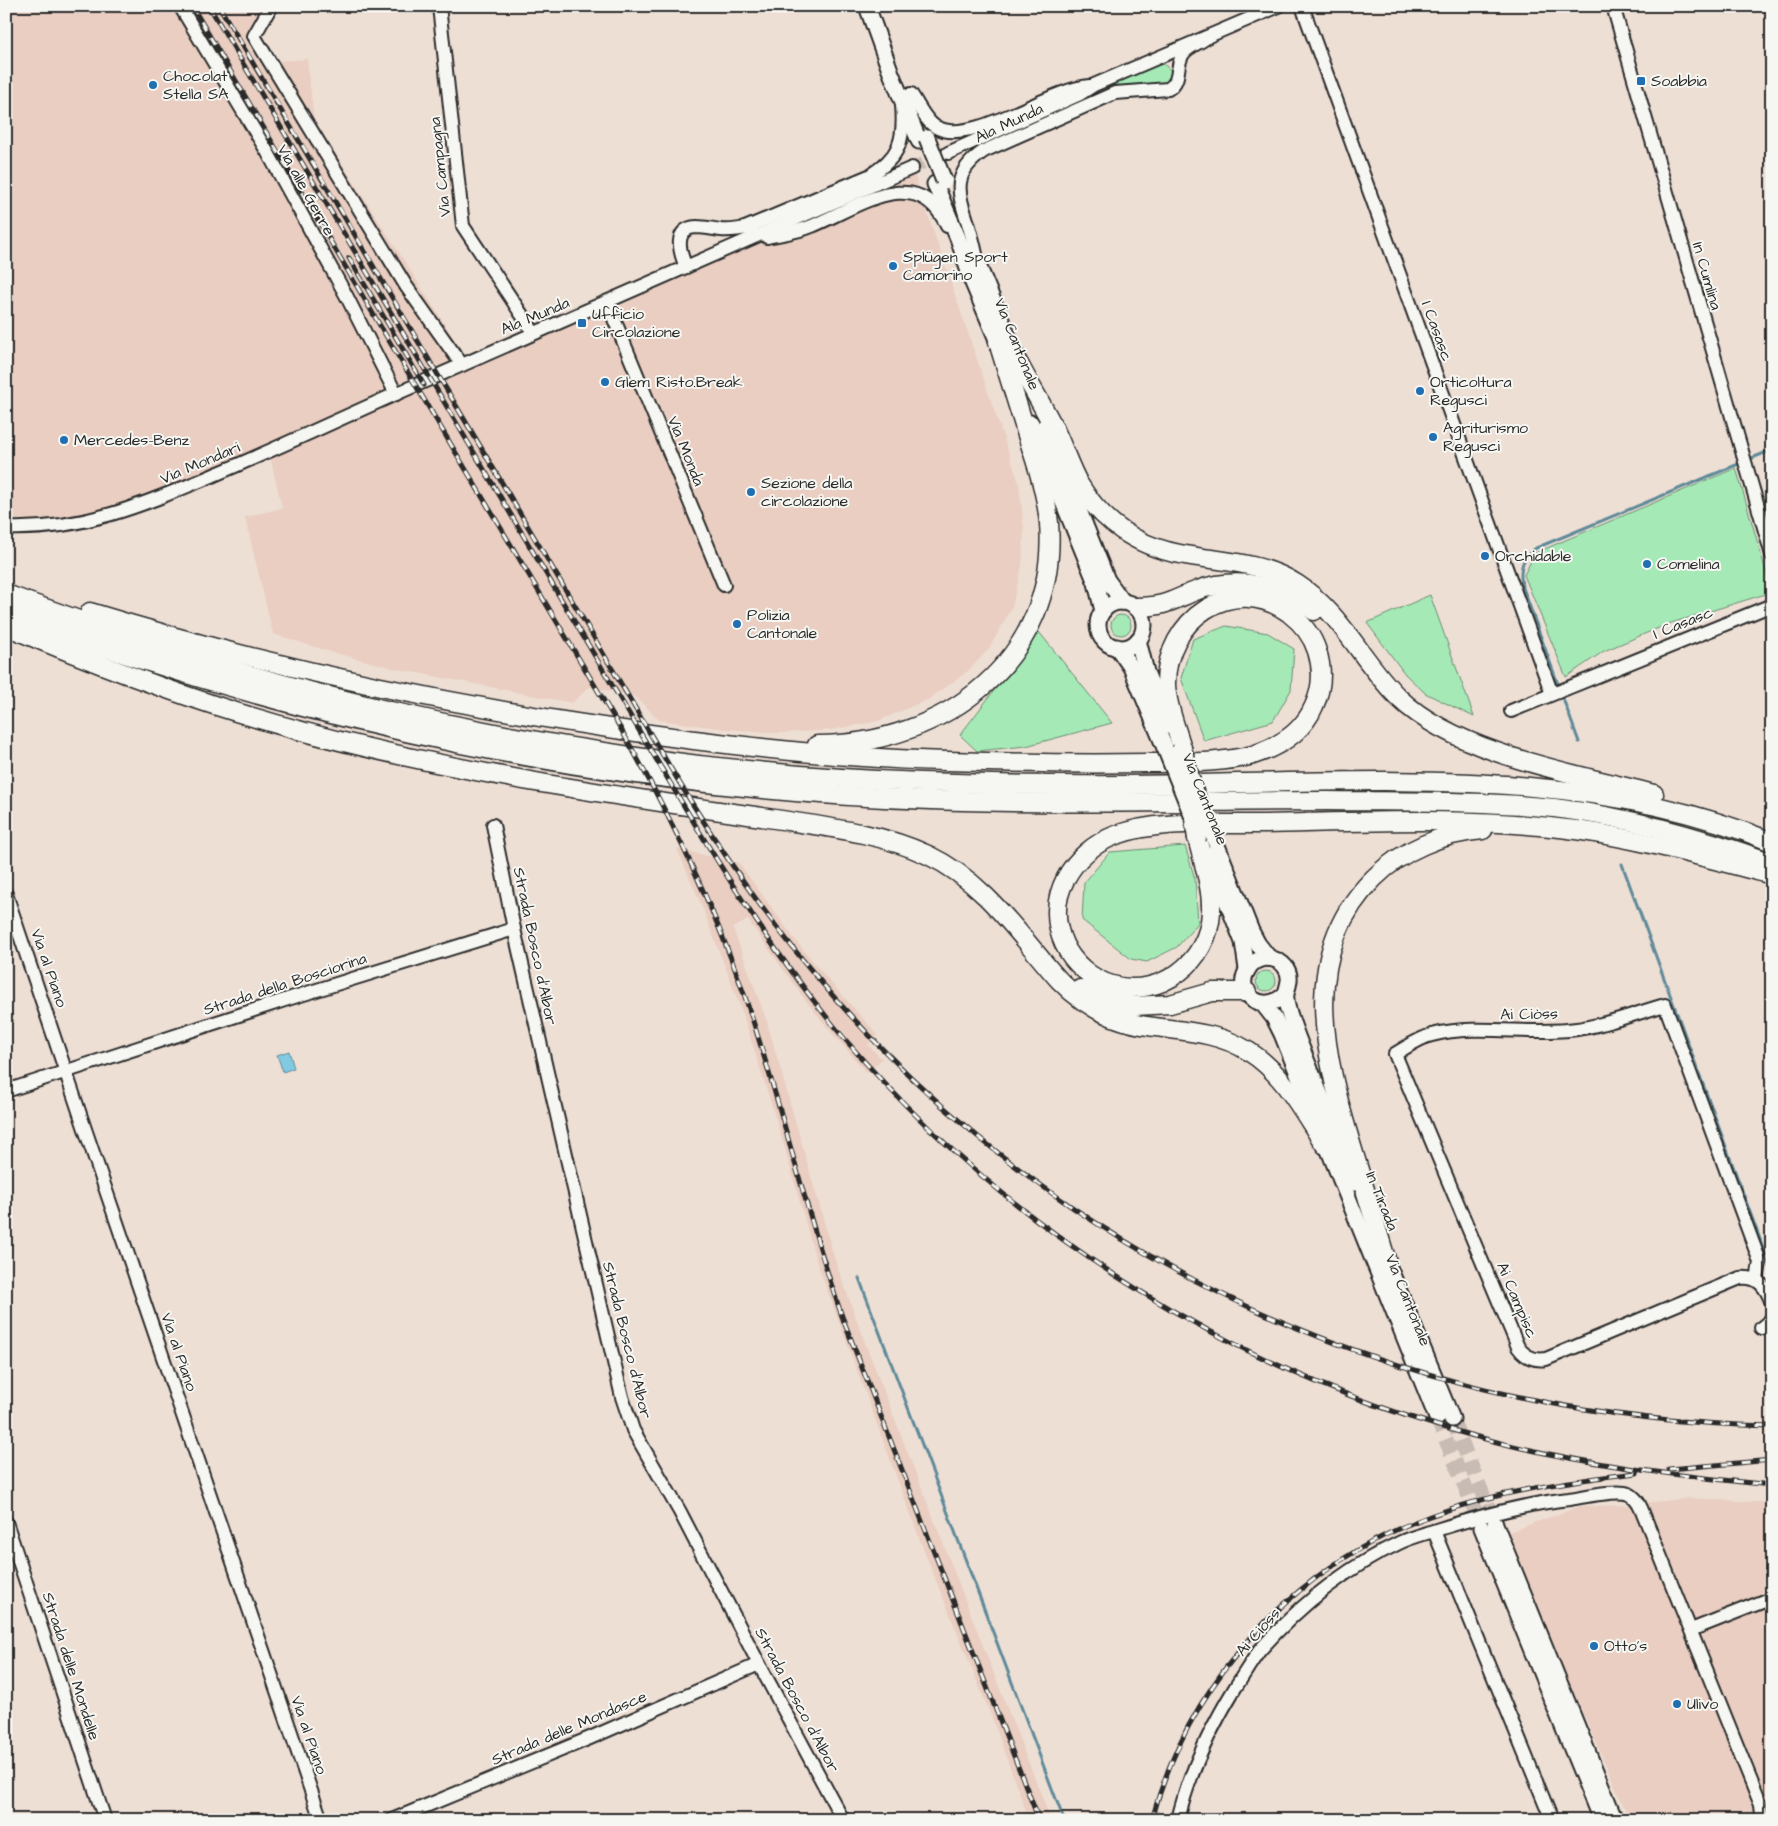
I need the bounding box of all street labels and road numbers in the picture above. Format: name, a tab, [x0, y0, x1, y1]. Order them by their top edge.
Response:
street label: Ala Munda	[971, 98, 1047, 148]
street label: Via Campagna	[424, 116, 457, 218]
street label: Via alle Gerre	[272, 140, 340, 240]
street label: In Cumlina	[1687, 239, 1727, 313]
street label: Ala Munda	[497, 292, 573, 340]
street label: Via Cantonale	[989, 295, 1046, 394]
street label: I Casasc	[1416, 298, 1458, 364]
street label: Via Monda	[662, 413, 710, 489]
street label: Via Mondari	[157, 436, 244, 490]
street label: I Casasc	[1650, 601, 1716, 645]
street label: Via Cantonale	[1177, 750, 1234, 849]
street label: Strada Bosco d'Albor	[508, 865, 563, 1027]
street label: Via al Piano	[25, 926, 73, 1010]
street label: Strada della Bosciorina	[201, 947, 369, 1021]
street label: Ai Ciòss	[1500, 1002, 1558, 1026]
street label: In Tirada	[1360, 1168, 1404, 1234]
street label: Via Cantonale	[1380, 1251, 1437, 1350]
street label: Strada Bosco d'Albor	[597, 1259, 657, 1421]
street label: Ai Campisc	[1491, 1259, 1543, 1341]
street label: Via al Piano	[155, 1310, 203, 1394]
street label: Strada delle Mondelle	[37, 1589, 105, 1743]
street label: Ai Cioss	[1231, 1603, 1285, 1661]
street label: Strada Bosco d'Albor	[750, 1624, 845, 1776]
street label: Strada delle Mondasce	[488, 1685, 650, 1771]
street label: Via al Piano	[285, 1693, 333, 1777]

